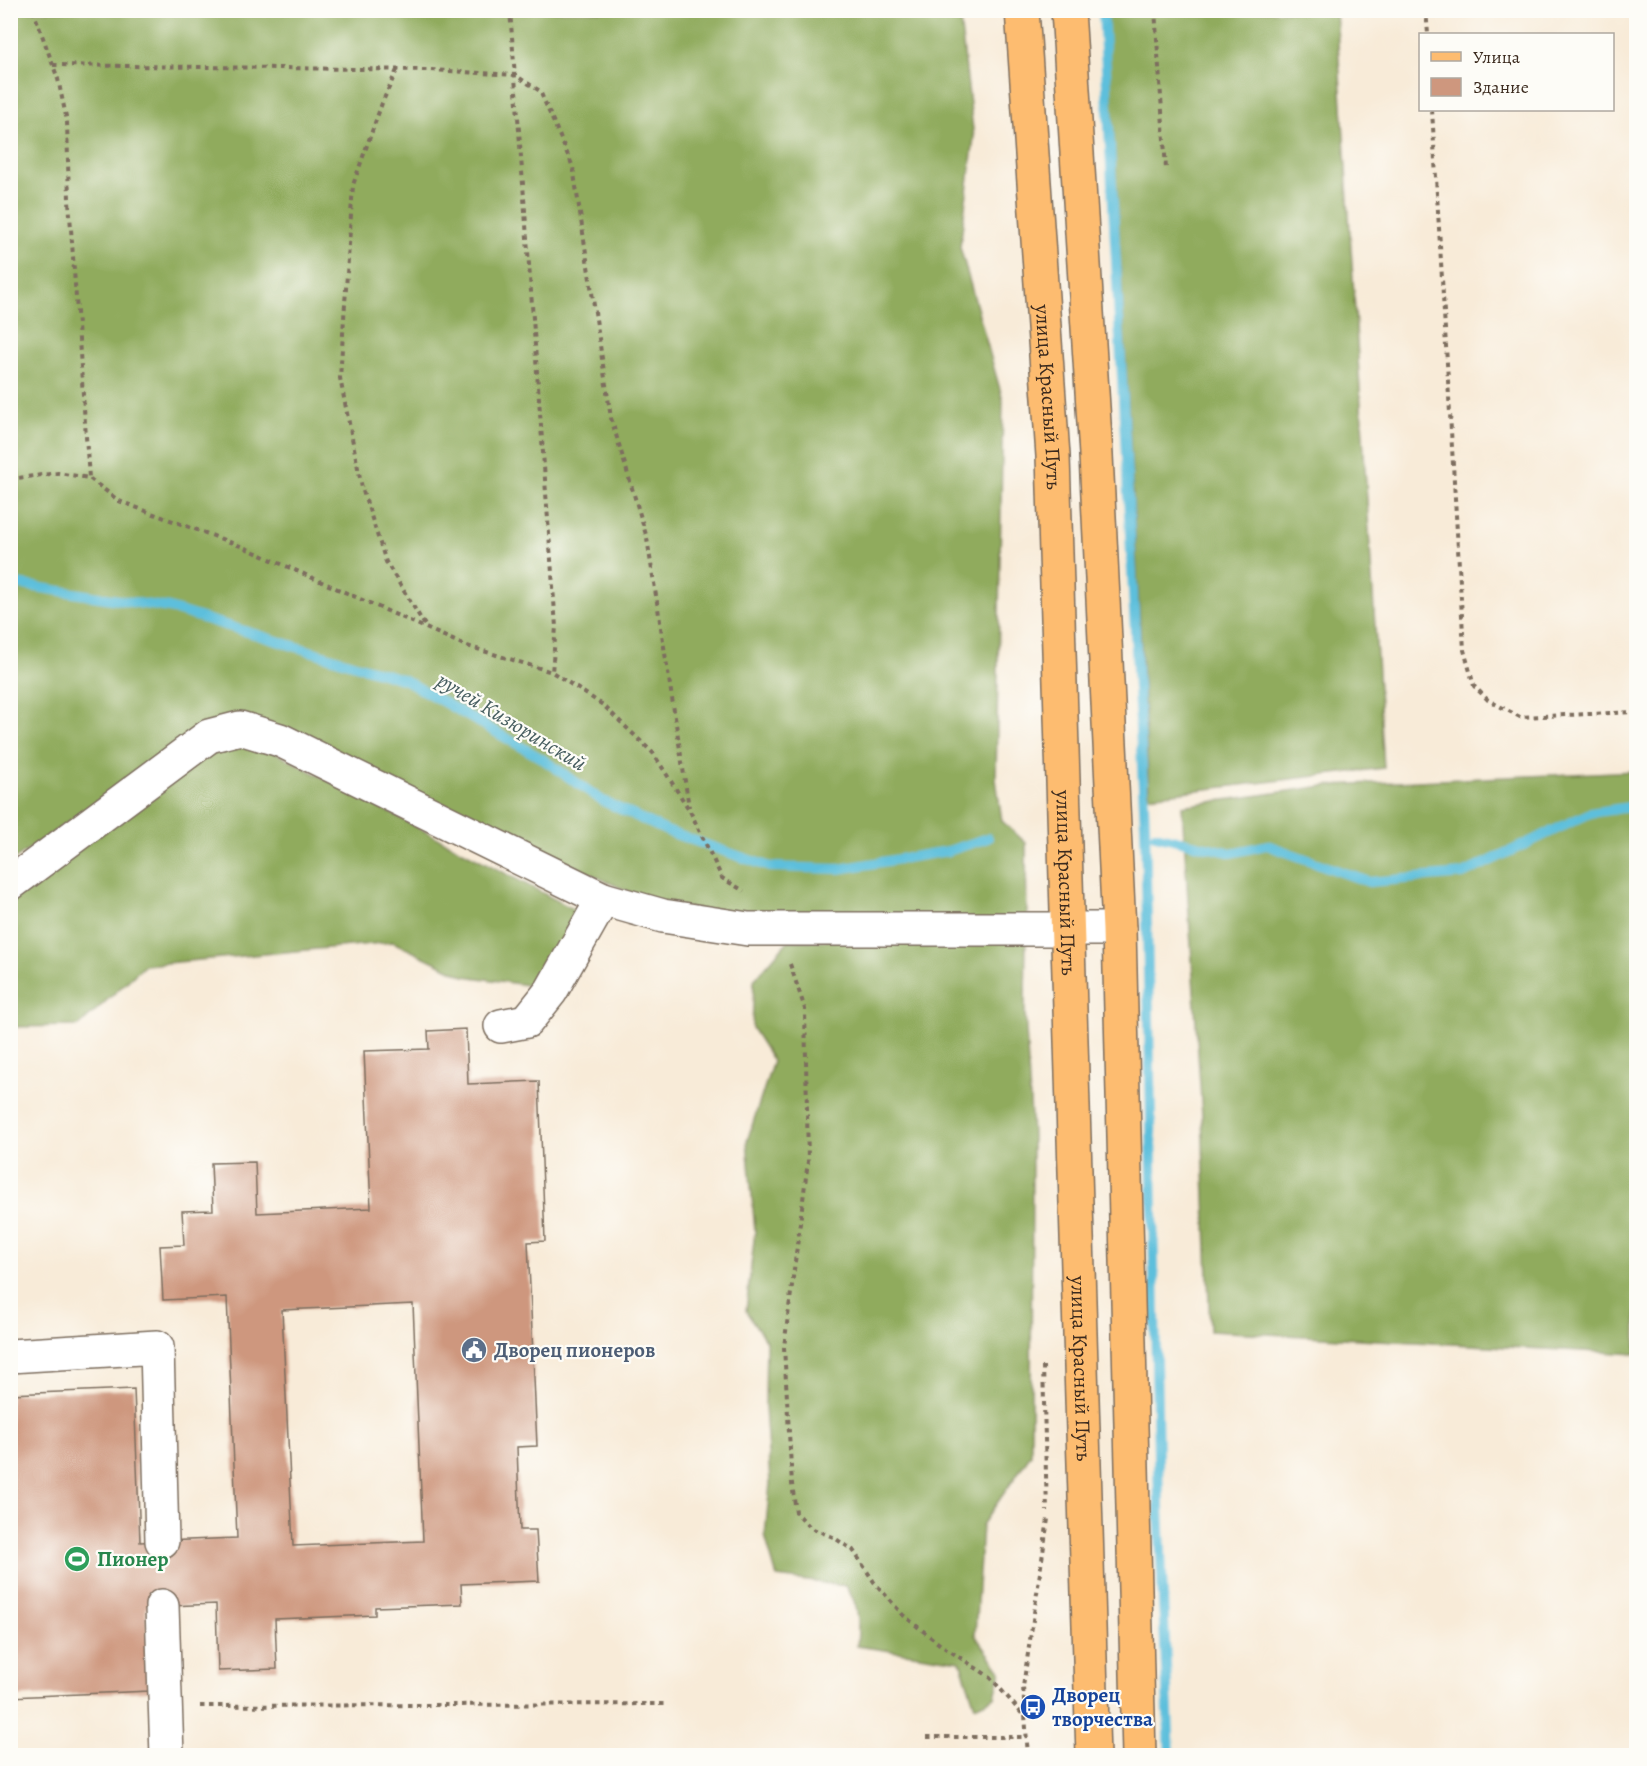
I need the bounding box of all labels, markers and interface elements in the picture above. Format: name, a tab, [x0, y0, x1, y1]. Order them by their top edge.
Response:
legend	[1419, 33, 1614, 111]
text: Улица	[1473, 45, 1521, 69]
text: Здание	[1473, 75, 1529, 99]
street label: улица Красный Путь	[1028, 302, 1068, 490]
water label: ручей Кизюринский	[430, 665, 592, 778]
street label: улица Красный Путь	[1049, 788, 1083, 976]
street label: улица Красный Путь	[1064, 1274, 1098, 1462]
public building icon: Дворец пионеров	[459, 1335, 489, 1365]
place label: Дворец пионеров	[494, 1336, 655, 1364]
sports icon: Пионер	[62, 1544, 92, 1574]
place label: Пионер	[97, 1545, 168, 1573]
place label: Дворец творчества	[1052, 1681, 1153, 1733]
bus stop icon: Дворец творчества	[1018, 1692, 1048, 1722]

